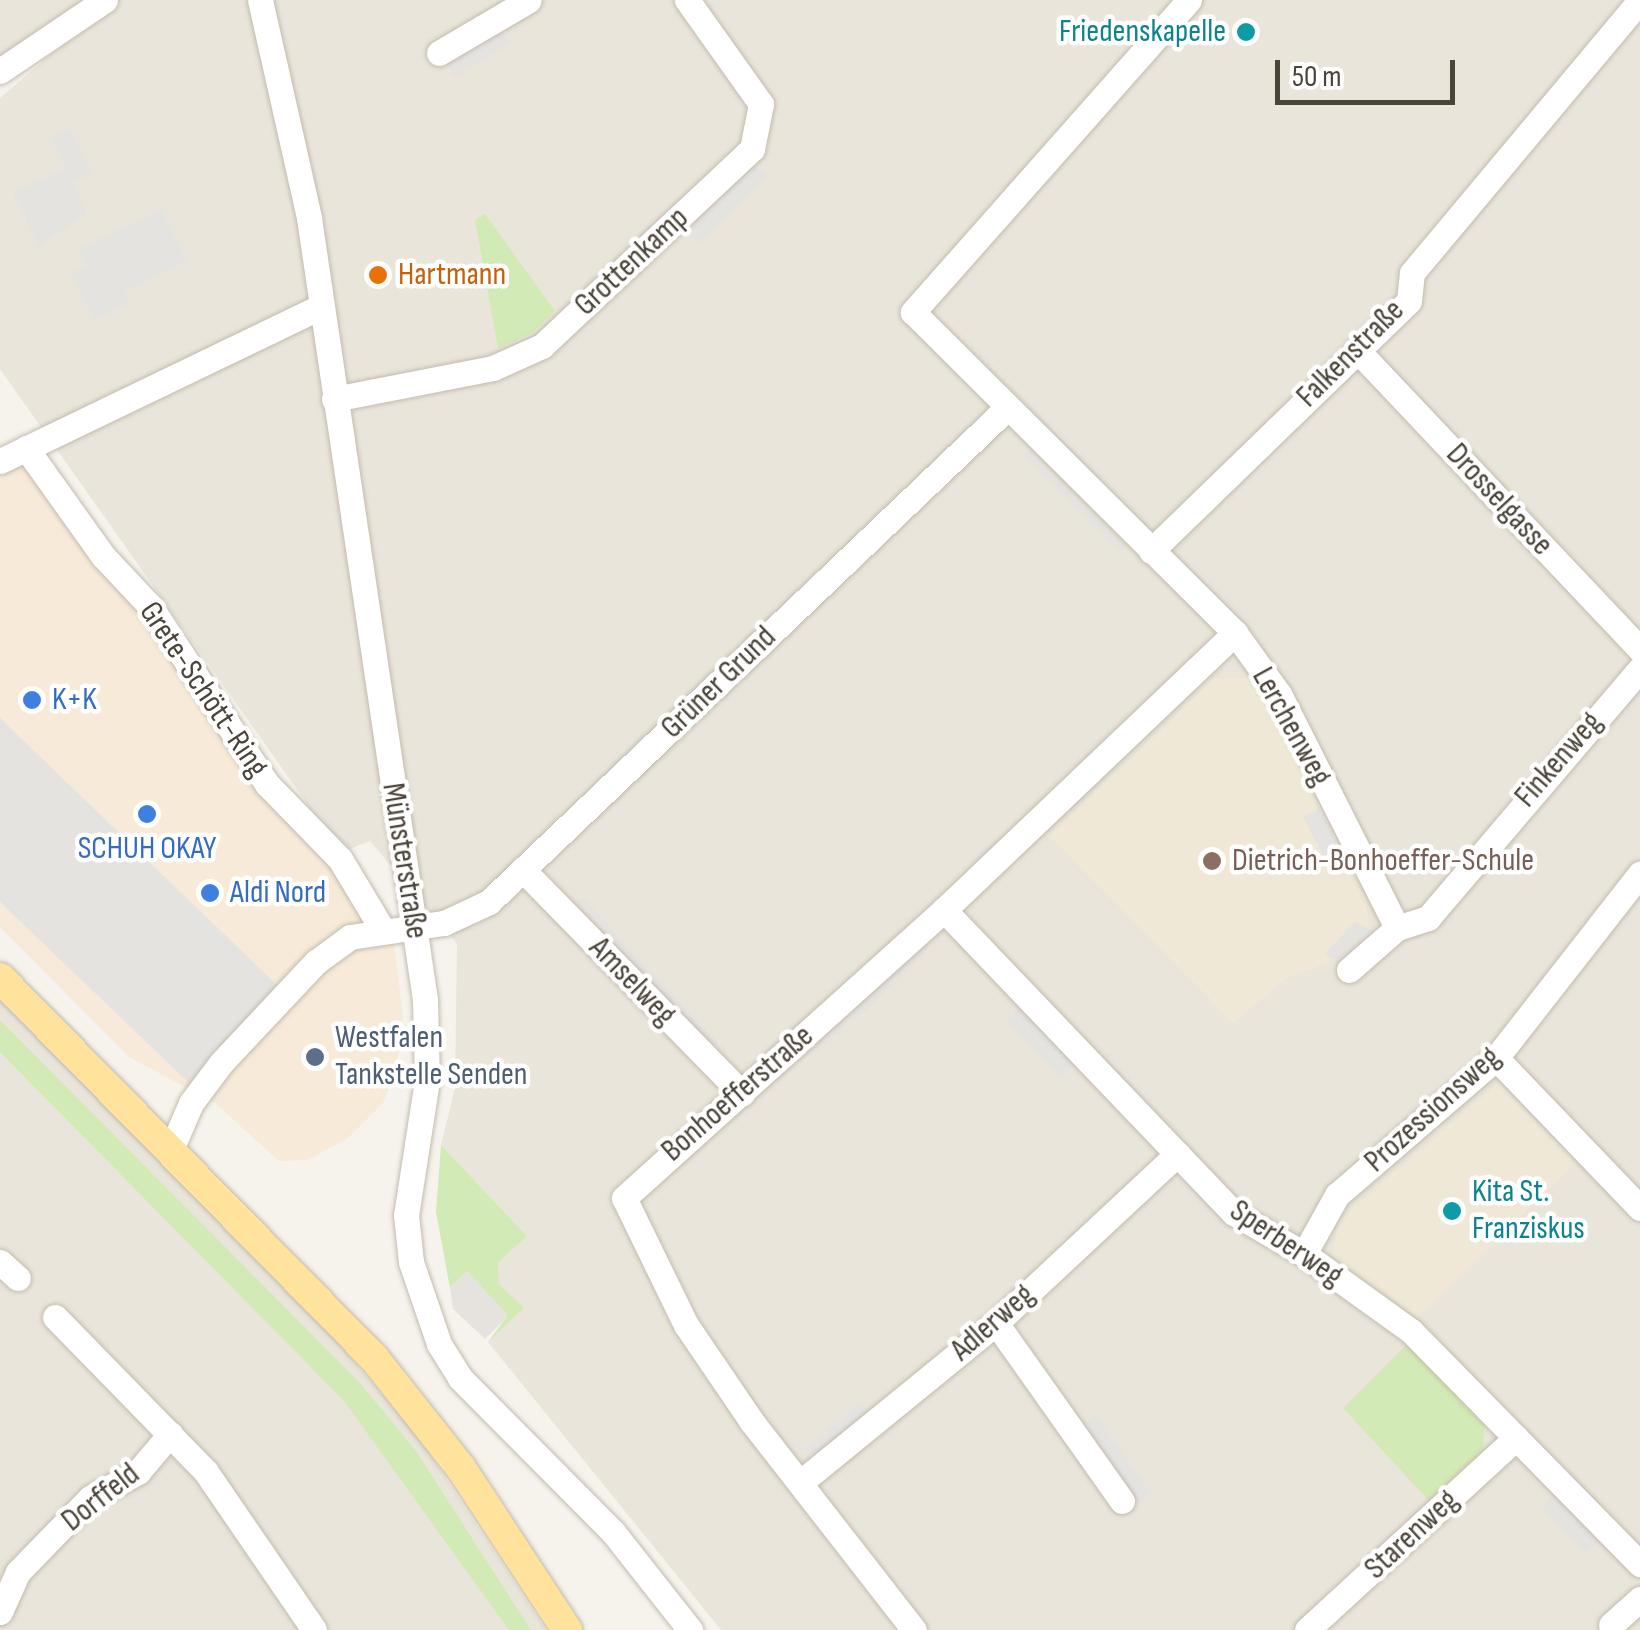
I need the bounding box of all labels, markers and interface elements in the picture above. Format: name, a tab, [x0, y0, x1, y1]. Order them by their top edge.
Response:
place label: Friedenskapelle	[1059, 13, 1226, 51]
marker: Friedenskapelle	[1235, 21, 1257, 43]
scale bar	[1280, 40, 1460, 102]
text: 50 m	[1292, 59, 1341, 95]
street label: Grottenkamp	[567, 199, 697, 325]
place label: Hartmann	[398, 256, 506, 294]
marker: Hartmann	[367, 264, 389, 286]
street label: Falkenstraße	[1289, 292, 1413, 416]
street label: Drosselgasse	[1437, 436, 1561, 564]
street label: Grete-Schött-Ring	[130, 595, 276, 785]
street label: Grüner Grund	[653, 619, 785, 747]
street label: Lerchenweg	[1243, 661, 1339, 793]
place label: K+K	[52, 681, 97, 719]
marker: K+K	[21, 689, 43, 711]
street label: Finkenweg	[1507, 704, 1611, 816]
street label: Münsterstraße	[373, 780, 435, 942]
marker: SCHUH OKAY	[136, 803, 158, 825]
place label: SCHUH OKAY	[78, 830, 216, 868]
place label: Dietrich-Bonhoeffer-Schule	[1232, 842, 1534, 880]
marker: Dietrich-Bonhoeffer-Schule	[1201, 850, 1223, 872]
place label: Aldi Nord	[230, 874, 326, 912]
marker: Aldi Nord	[199, 882, 221, 904]
street label: Amselweg	[580, 930, 684, 1034]
street label: Bonhoefferstraße	[654, 1018, 822, 1170]
place label: Westfalen Tankstelle Senden	[335, 1020, 528, 1095]
street label: Prozessionsweg	[1357, 1039, 1509, 1181]
marker: Westfalen Tankstelle Senden	[304, 1046, 326, 1068]
place label: Kita St. Franziskus	[1472, 1174, 1585, 1249]
street label: Sperberweg	[1222, 1192, 1350, 1296]
marker: Kita St. Franziskus	[1441, 1200, 1463, 1222]
street label: Adlerweg	[943, 1276, 1043, 1370]
street label: Dorffeld	[54, 1456, 148, 1540]
street label: Starenweg	[1357, 1482, 1467, 1588]

